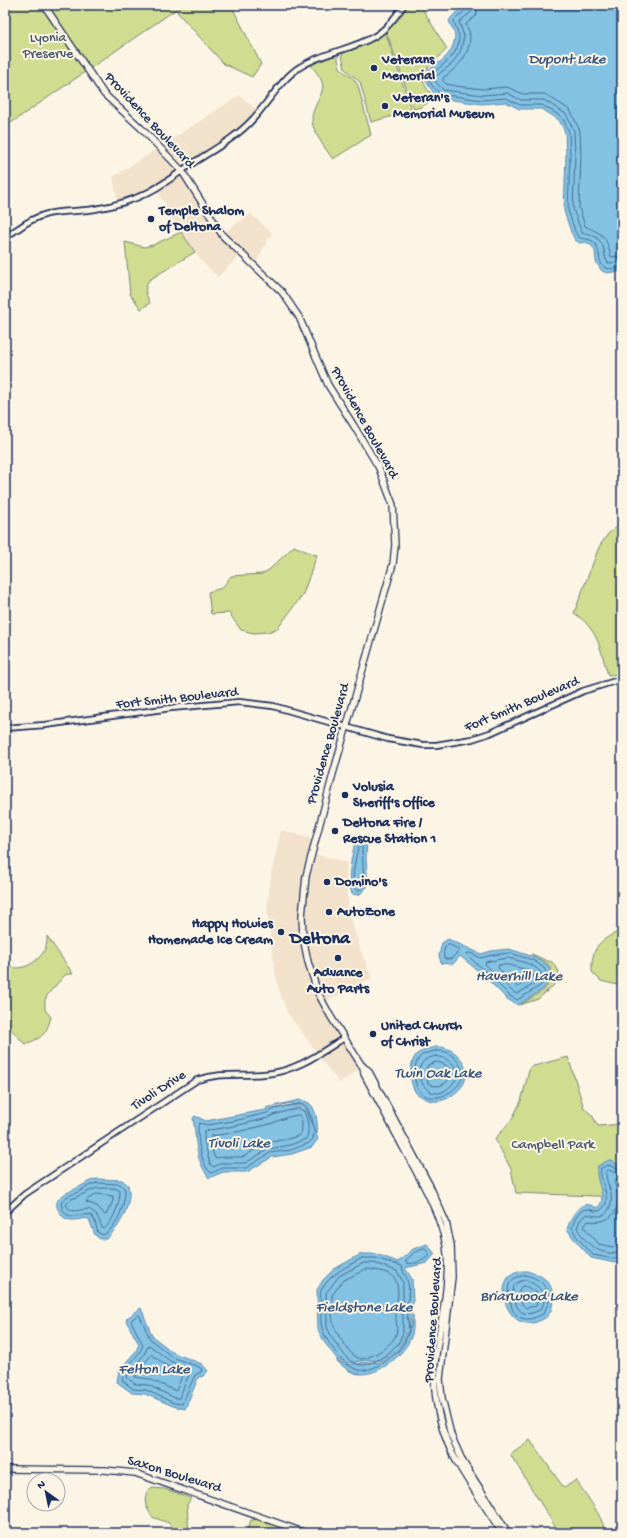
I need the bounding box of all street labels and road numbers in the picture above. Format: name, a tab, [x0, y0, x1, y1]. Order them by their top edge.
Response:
street label: Providence Boulevard	[99, 69, 199, 174]
street label: Providence Boulevard	[326, 363, 403, 483]
street label: Fort Smith Boulevard	[461, 672, 584, 737]
street label: Providence Boulevard	[303, 680, 355, 807]
street label: Fort Smith Boulevard	[114, 684, 241, 714]
street label: Tivoli Drive	[128, 1067, 190, 1116]
street label: Providence Boulevard	[421, 1255, 447, 1384]
street label: Saxon Boulevard	[125, 1453, 225, 1498]

